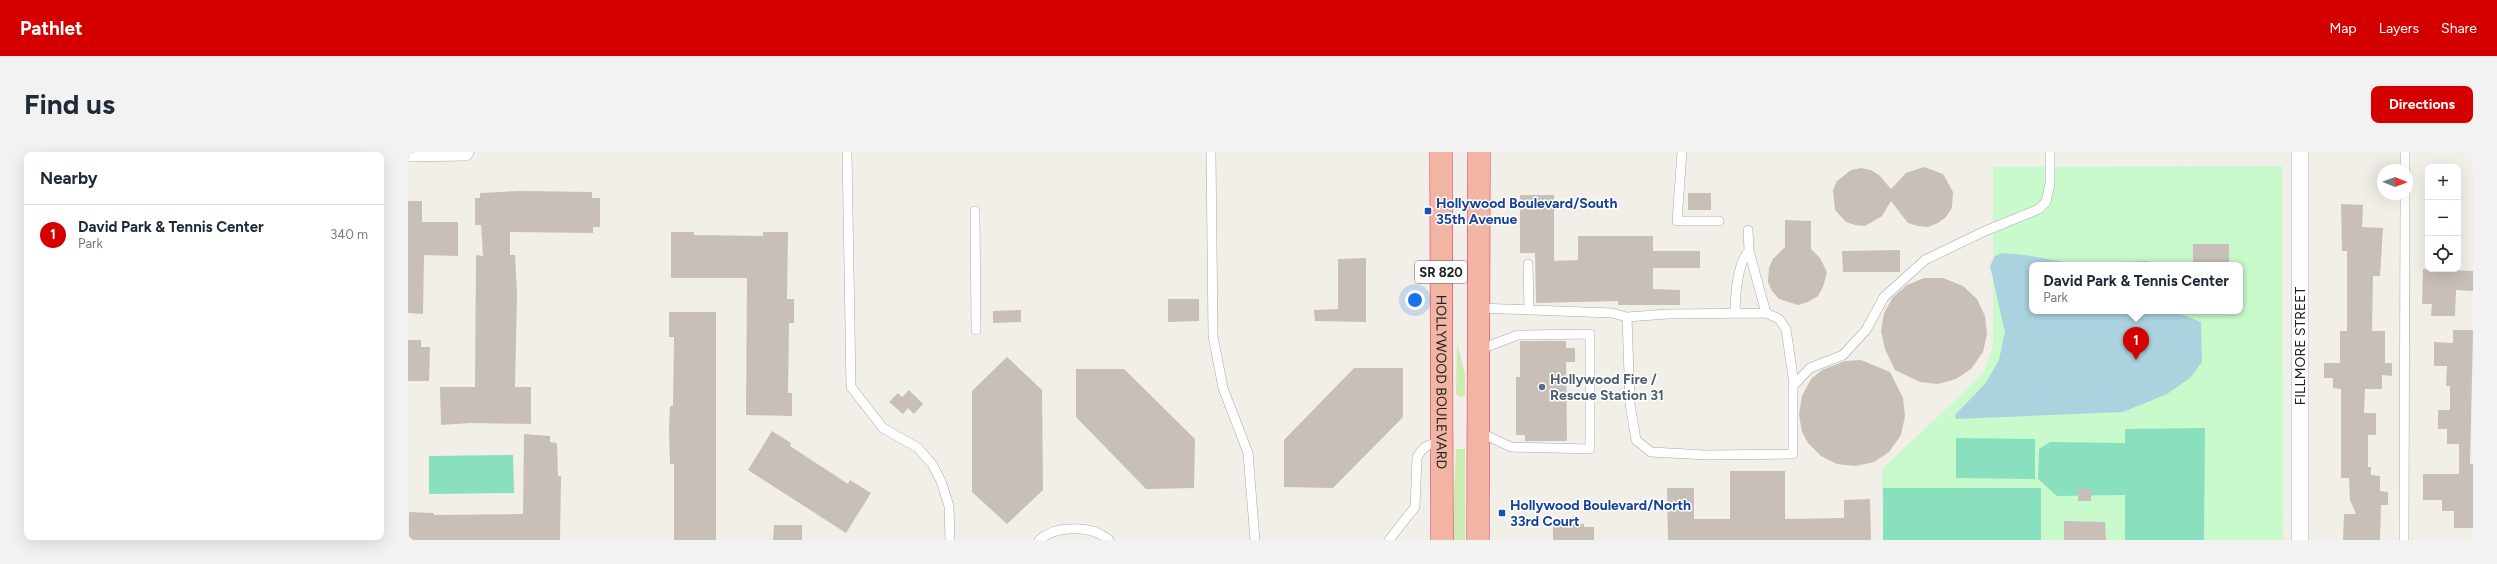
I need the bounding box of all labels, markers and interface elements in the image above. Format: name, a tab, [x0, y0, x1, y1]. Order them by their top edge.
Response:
text: Pathlet	[20, 17, 83, 40]
text: Map	[2329, 20, 2357, 37]
text: Layers	[2379, 20, 2419, 37]
text: Share	[2441, 20, 2477, 37]
button: Directions	[2371, 86, 2473, 123]
text: Find us	[24, 87, 115, 121]
north arrow	[2377, 164, 2413, 200]
map controls	[2425, 164, 2461, 272]
button: +	[2425, 164, 2461, 200]
text: Nearby	[40, 168, 98, 188]
place label: Hollywood Boulevard/South 35th Avenue	[1436, 195, 1617, 228]
button: −	[2425, 200, 2461, 236]
marker: Hollywood Boulevard/South 35th Avenue	[1423, 206, 1433, 216]
text: David Park & Tennis Center	[78, 218, 264, 236]
text: 1	[50, 227, 56, 242]
text: 340 m	[330, 227, 368, 242]
text: Park	[78, 236, 103, 251]
button: locate	[2425, 236, 2461, 272]
road number: SR 820	[1415, 261, 1467, 283]
popup	[2029, 262, 2243, 314]
text: David Park & Tennis Center	[2043, 272, 2229, 290]
street label: FILLMORE STREET	[2292, 286, 2309, 405]
your location	[1405, 290, 1425, 310]
text: Park	[2043, 290, 2068, 305]
street label: HOLLYWOOD BOULEVARD	[1433, 295, 1450, 469]
pin: 1	[2123, 327, 2149, 360]
place label: Hollywood Fire / Rescue Station 31	[1550, 371, 1664, 404]
marker: Hollywood Fire / Rescue Station 31	[1537, 382, 1547, 392]
place label: Hollywood Boulevard/North 33rd Court	[1510, 497, 1691, 530]
marker: Hollywood Boulevard/North 33rd Court	[1497, 508, 1507, 518]

